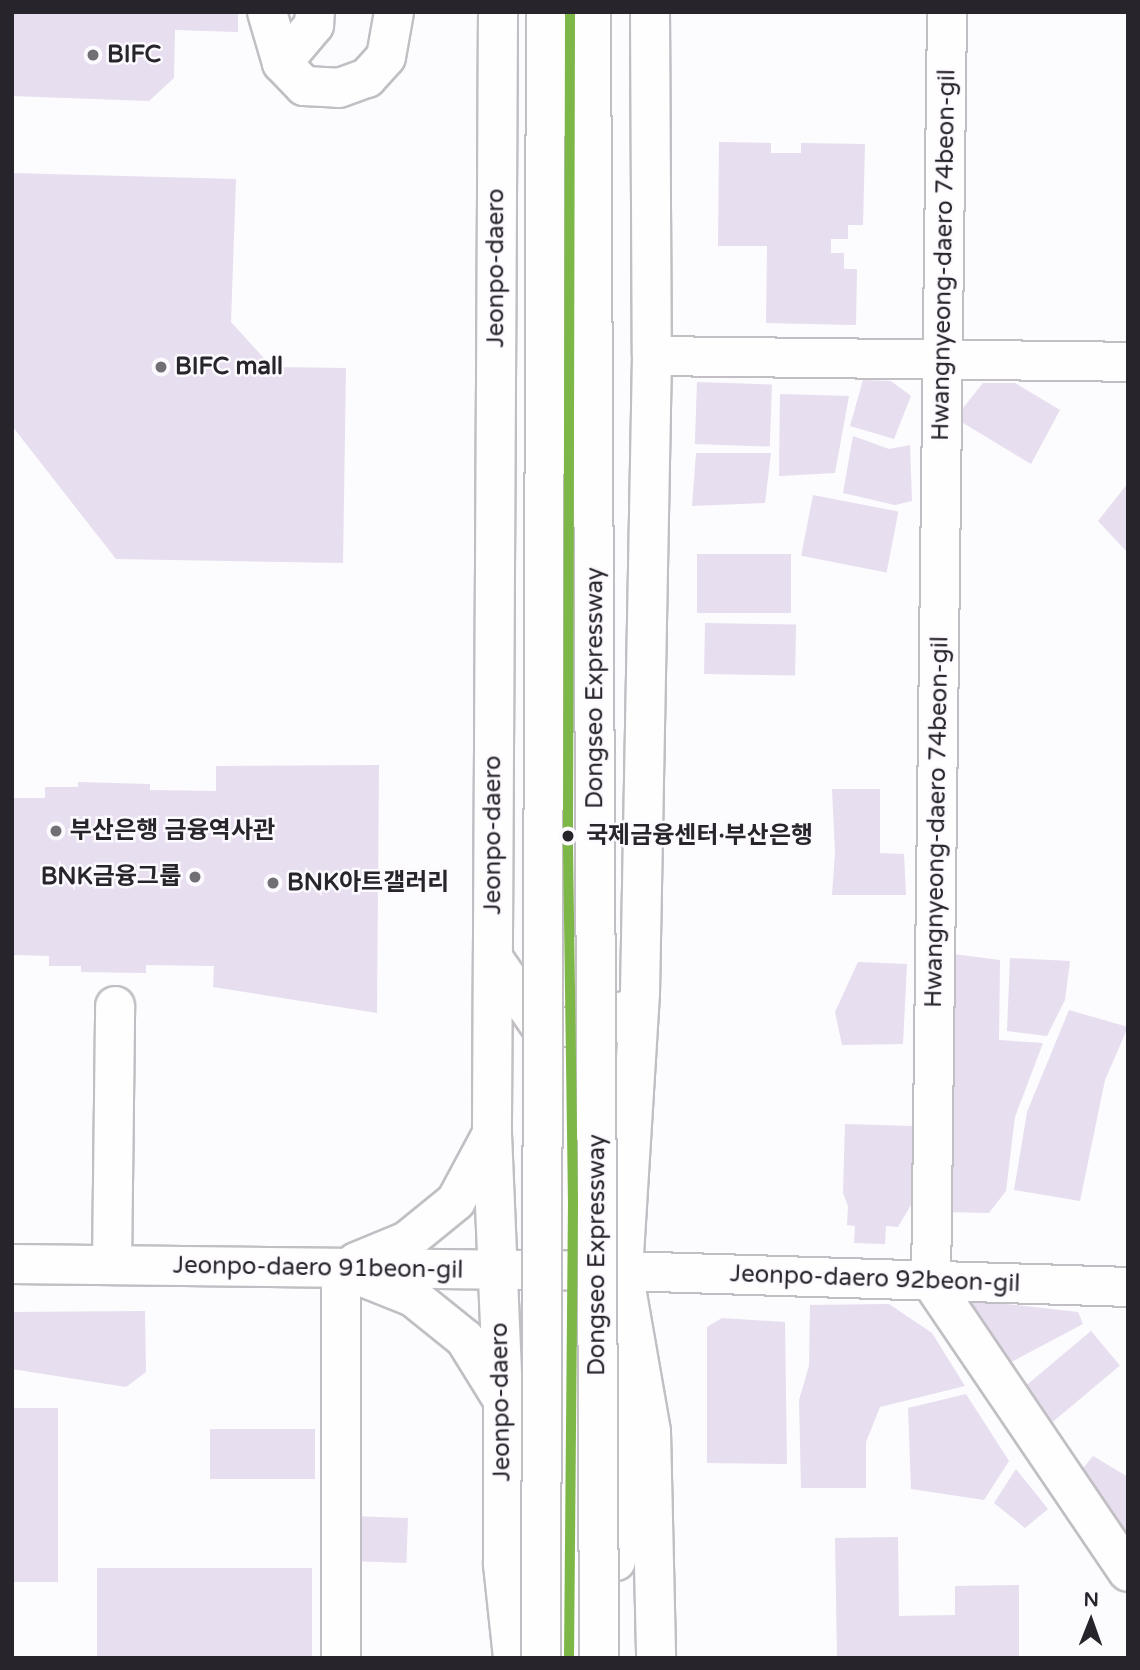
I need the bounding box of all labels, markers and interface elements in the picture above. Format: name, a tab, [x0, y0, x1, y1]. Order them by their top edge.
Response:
place label: BIFC	[107, 41, 161, 69]
marker: BIFC	[85, 47, 101, 63]
street label: Hwangnyeong-daero 74beon-gil	[926, 69, 962, 441]
street label: Jeonpo-daero	[482, 188, 510, 348]
place label: BIFC mall	[175, 353, 283, 381]
marker: BIFC mall	[153, 359, 169, 375]
street label: Dongseo Expressway	[581, 567, 609, 809]
street label: Hwangnyeong-daero 74beon-gil	[919, 636, 955, 1008]
street label: Jeonpo-daero	[479, 755, 507, 915]
place label: 부산은행 금융역사관	[70, 817, 275, 845]
place label: 국제금융센터·부산은행	[586, 822, 813, 850]
marker: 부산은행 금융역사관	[48, 823, 64, 839]
marker: 국제금융센터·부산은행	[557, 825, 579, 847]
place label: BNK금융그룹	[41, 863, 181, 891]
marker: BNK금융그룹	[187, 869, 203, 885]
place label: BNK아트갤러리	[287, 869, 449, 897]
marker: BNK아트갤러리	[265, 875, 281, 891]
street label: Dongseo Expressway	[583, 1134, 611, 1376]
street label: Jeonpo-daero 91beon-gil	[173, 1251, 463, 1285]
street label: Jeonpo-daero 92beon-gil	[729, 1260, 1021, 1298]
street label: Jeonpo-daero	[485, 1322, 517, 1482]
north arrow	[1056, 1586, 1126, 1656]
text: N	[1084, 1589, 1099, 1611]

